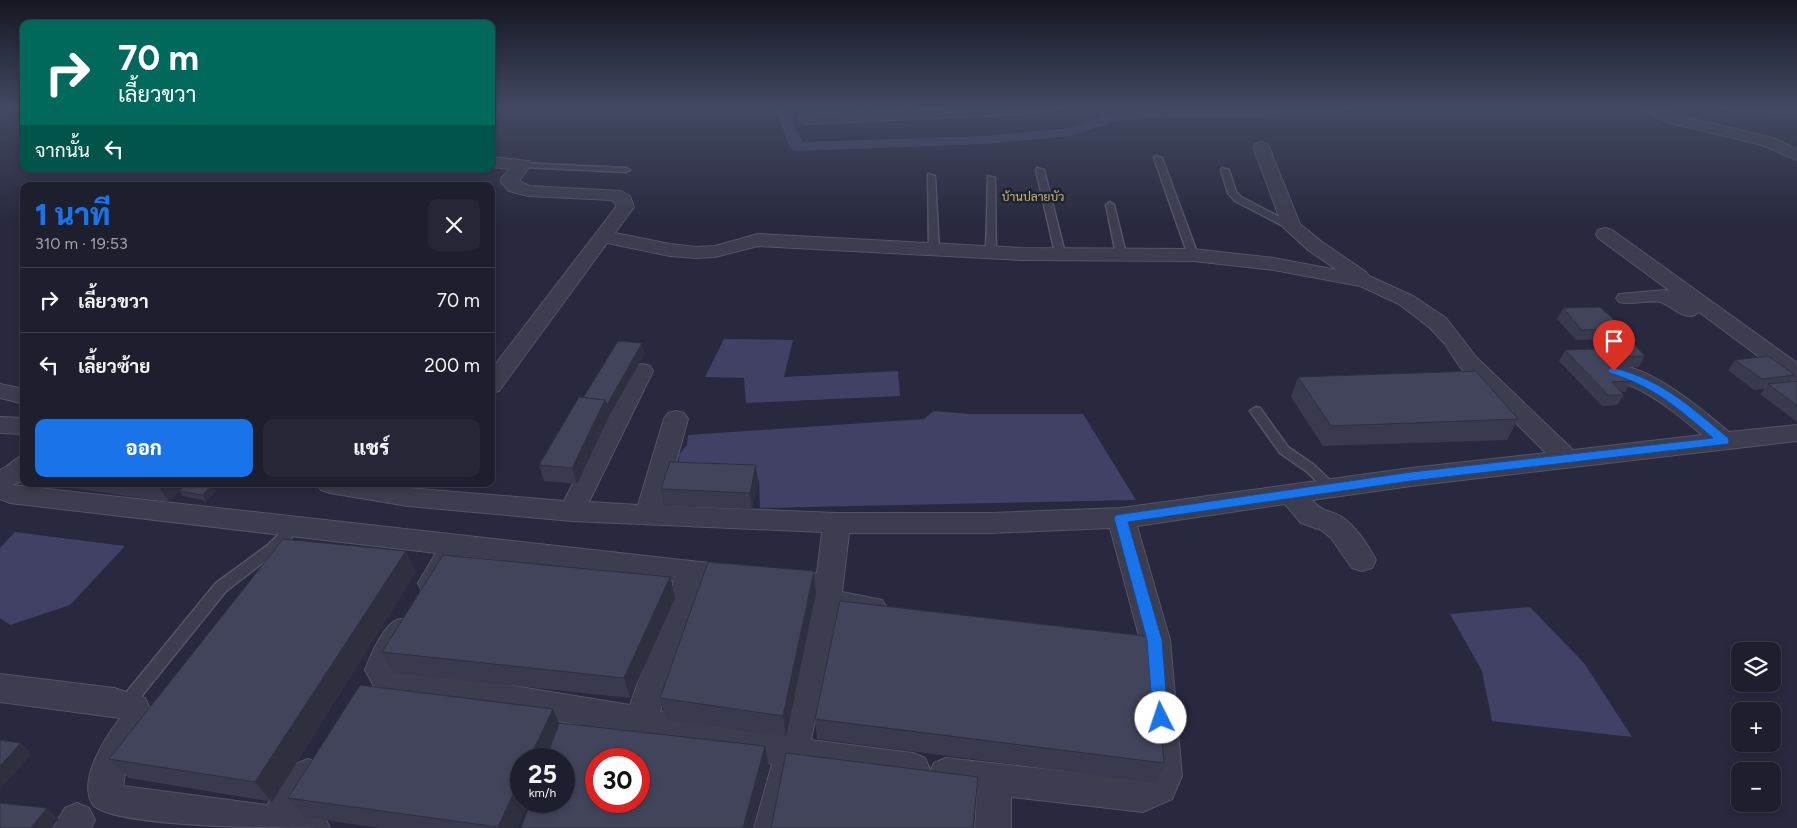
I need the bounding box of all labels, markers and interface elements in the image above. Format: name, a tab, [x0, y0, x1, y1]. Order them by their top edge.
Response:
text: 70 m	[118, 37, 199, 79]
icon: right	[35, 40, 100, 105]
text: เลี้ยวขวา	[118, 81, 196, 108]
icon: left	[100, 135, 128, 163]
text: จากนั้น	[35, 139, 90, 162]
district label: บ้านปลายบัว	[1002, 190, 1064, 204]
text: 1 นาที	[35, 196, 111, 233]
button: close	[428, 199, 480, 251]
text: 310 m · 19:53	[35, 234, 128, 253]
icon: right	[35, 286, 63, 314]
text: 70 m	[437, 289, 480, 312]
text: เลี้ยวขวา	[78, 290, 149, 313]
pin	[1593, 320, 1635, 371]
icon: arrive	[1600, 327, 1628, 355]
icon: left	[35, 351, 63, 379]
text: 200 m	[424, 354, 480, 377]
text: เลี้ยวซ้าย	[78, 355, 150, 378]
button: ออก	[35, 419, 253, 477]
button: แชร์	[263, 419, 480, 477]
map controls	[1731, 642, 1781, 812]
button: layers	[1731, 642, 1781, 692]
position arrow	[1134, 691, 1186, 743]
button: +	[1731, 702, 1781, 752]
speed limit sign: 30	[585, 748, 650, 813]
text: 25	[528, 759, 557, 789]
button: −	[1731, 762, 1781, 812]
text: km/h	[529, 786, 556, 800]

